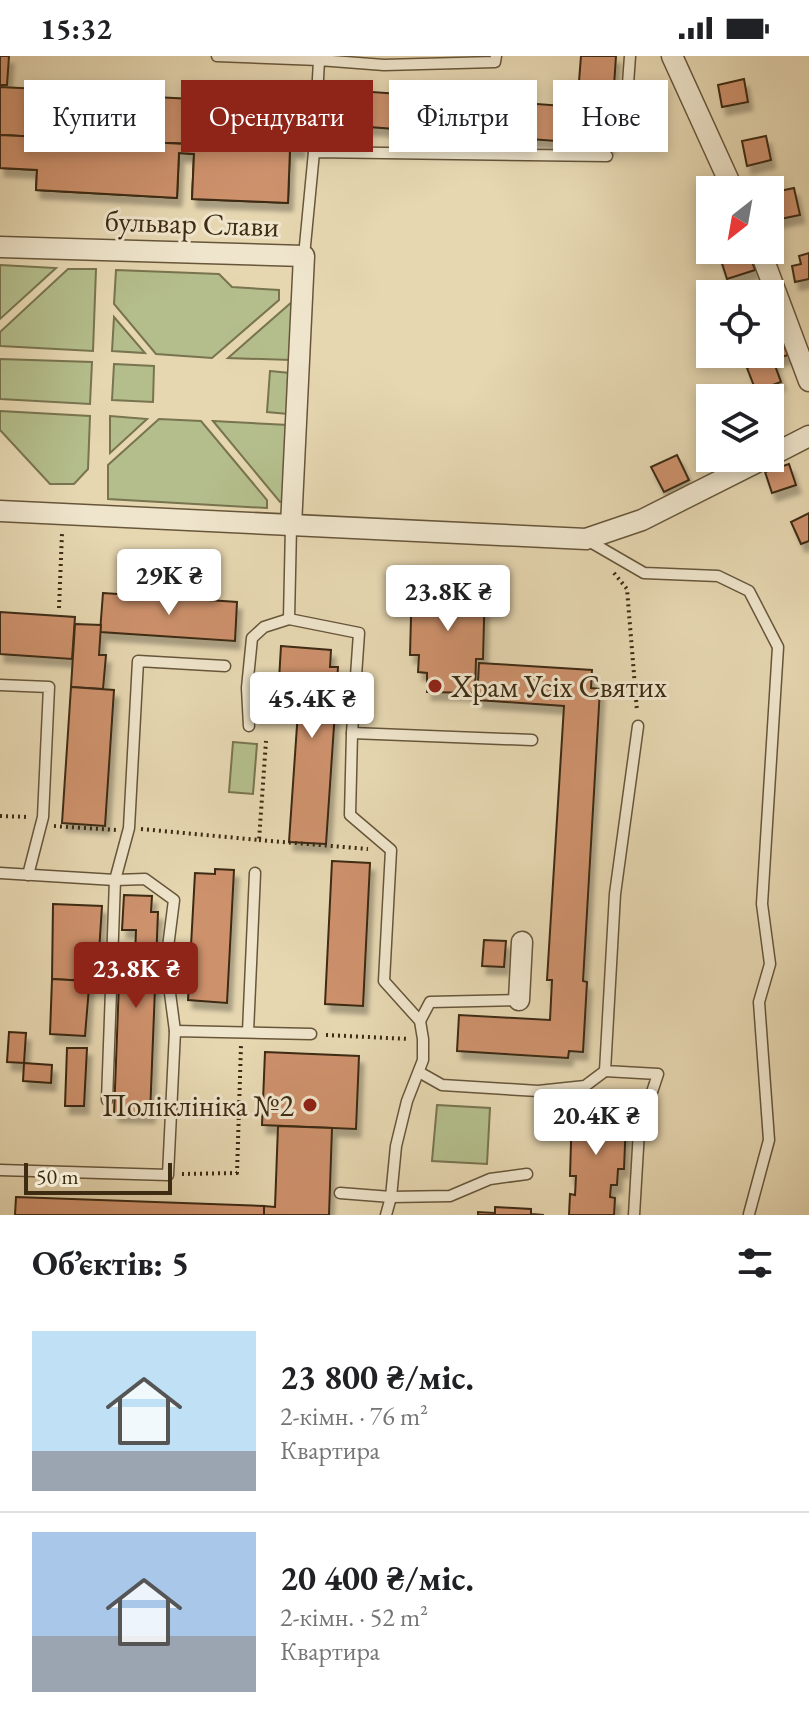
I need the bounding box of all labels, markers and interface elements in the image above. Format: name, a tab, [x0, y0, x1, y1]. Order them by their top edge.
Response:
text: 15:32	[40, 9, 112, 48]
chip: Купити	[24, 80, 165, 152]
chip: Орендувати	[181, 80, 373, 152]
chip: Фільтри	[389, 80, 537, 152]
chip: Нове	[553, 80, 668, 152]
north arrow	[696, 176, 784, 264]
map controls	[696, 176, 784, 472]
street label: бульвар Слави	[104, 200, 280, 246]
button: locate	[696, 280, 784, 368]
button: layers	[696, 384, 784, 472]
pin: 29K ₴	[113, 549, 225, 617]
text: 29K ₴	[135, 558, 203, 592]
pin: 23.8K ₴	[374, 565, 522, 633]
text: 23.8K ₴	[404, 574, 492, 608]
place label: Храм Усіх Святих	[450, 667, 667, 706]
pin: 45.4K ₴	[238, 672, 386, 740]
marker: Храм Усіх Святих	[426, 677, 444, 695]
text: 45.4K ₴	[268, 681, 356, 715]
pin: 23.8K ₴	[62, 942, 210, 1010]
text: 23.8K ₴	[92, 951, 180, 985]
place label: Поліклініка №2	[102, 1086, 295, 1125]
pin: 20.4K ₴	[522, 1089, 670, 1157]
marker: Поліклініка №2	[301, 1096, 319, 1114]
text: 20.4K ₴	[552, 1098, 640, 1132]
scale bar	[24, 1159, 172, 1195]
text: 50 m	[36, 1162, 79, 1191]
text: Об’єктів: 5	[32, 1241, 189, 1285]
icon: filters	[733, 1241, 777, 1285]
text: 23 800 ₴/міс.	[280, 1355, 474, 1399]
icon: home	[96, 1363, 192, 1459]
text: 2-кімн. · 76 m²	[280, 1399, 428, 1433]
text: Квартира	[280, 1433, 380, 1467]
text: 20 400 ₴/міс.	[280, 1556, 474, 1600]
icon: home	[96, 1564, 192, 1660]
text: 2-кімн. · 52 m²	[280, 1600, 428, 1634]
text: Квартира	[280, 1634, 380, 1668]

